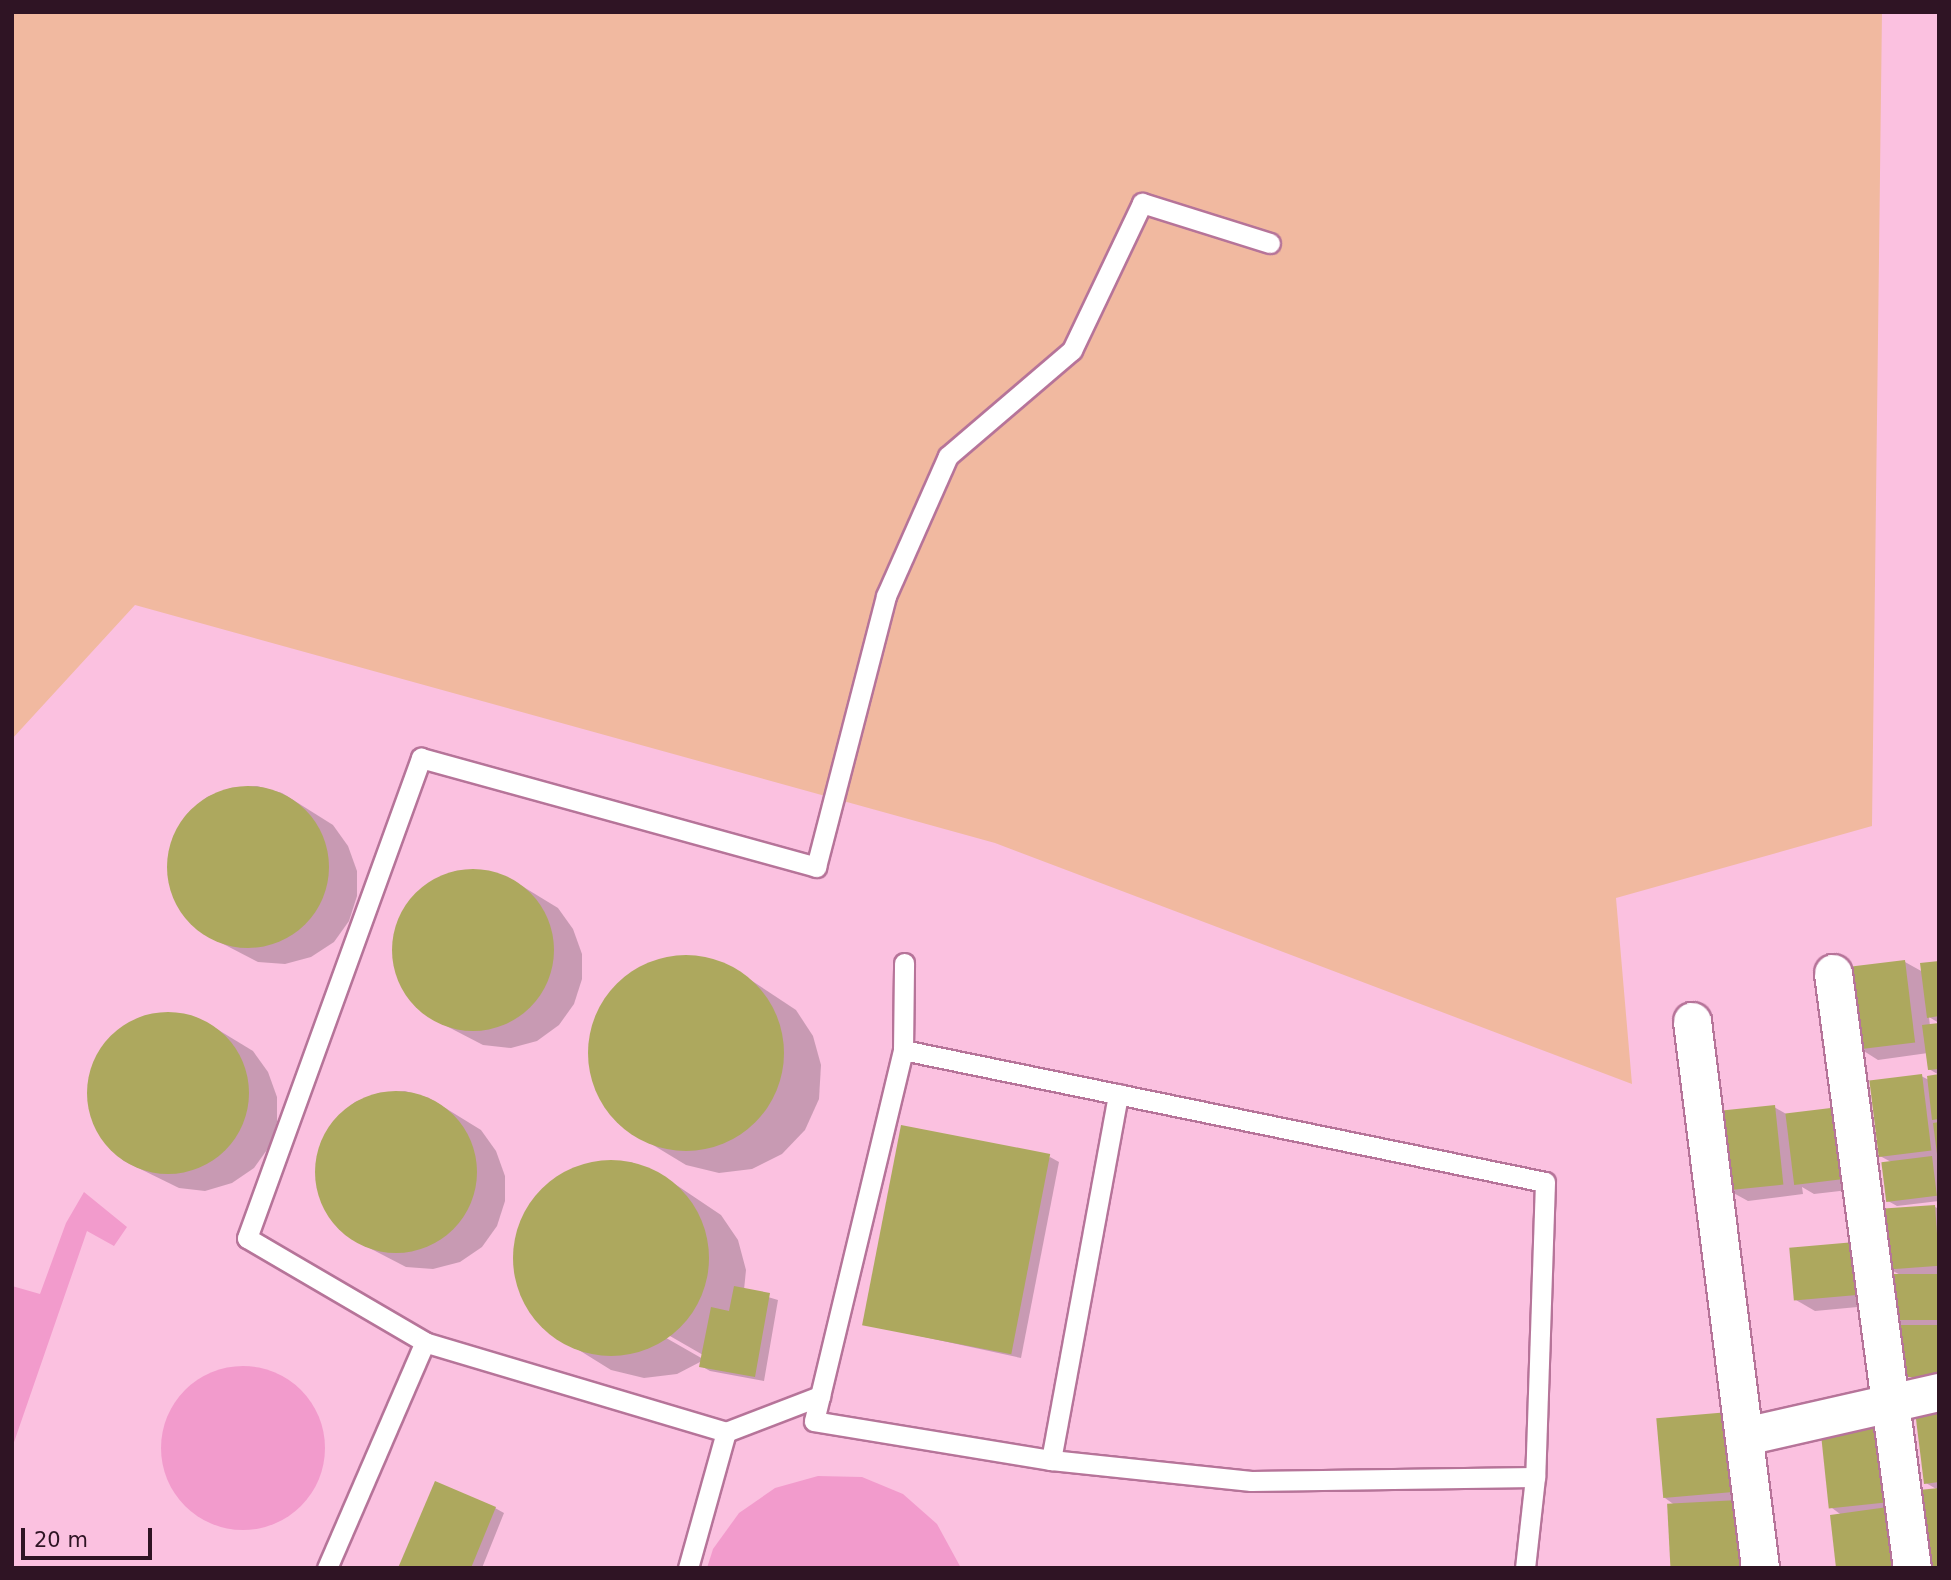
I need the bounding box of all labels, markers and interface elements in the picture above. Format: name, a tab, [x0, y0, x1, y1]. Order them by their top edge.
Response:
scale bar	[24, 1514, 156, 1558]
text: 20 m	[34, 1528, 88, 1552]

